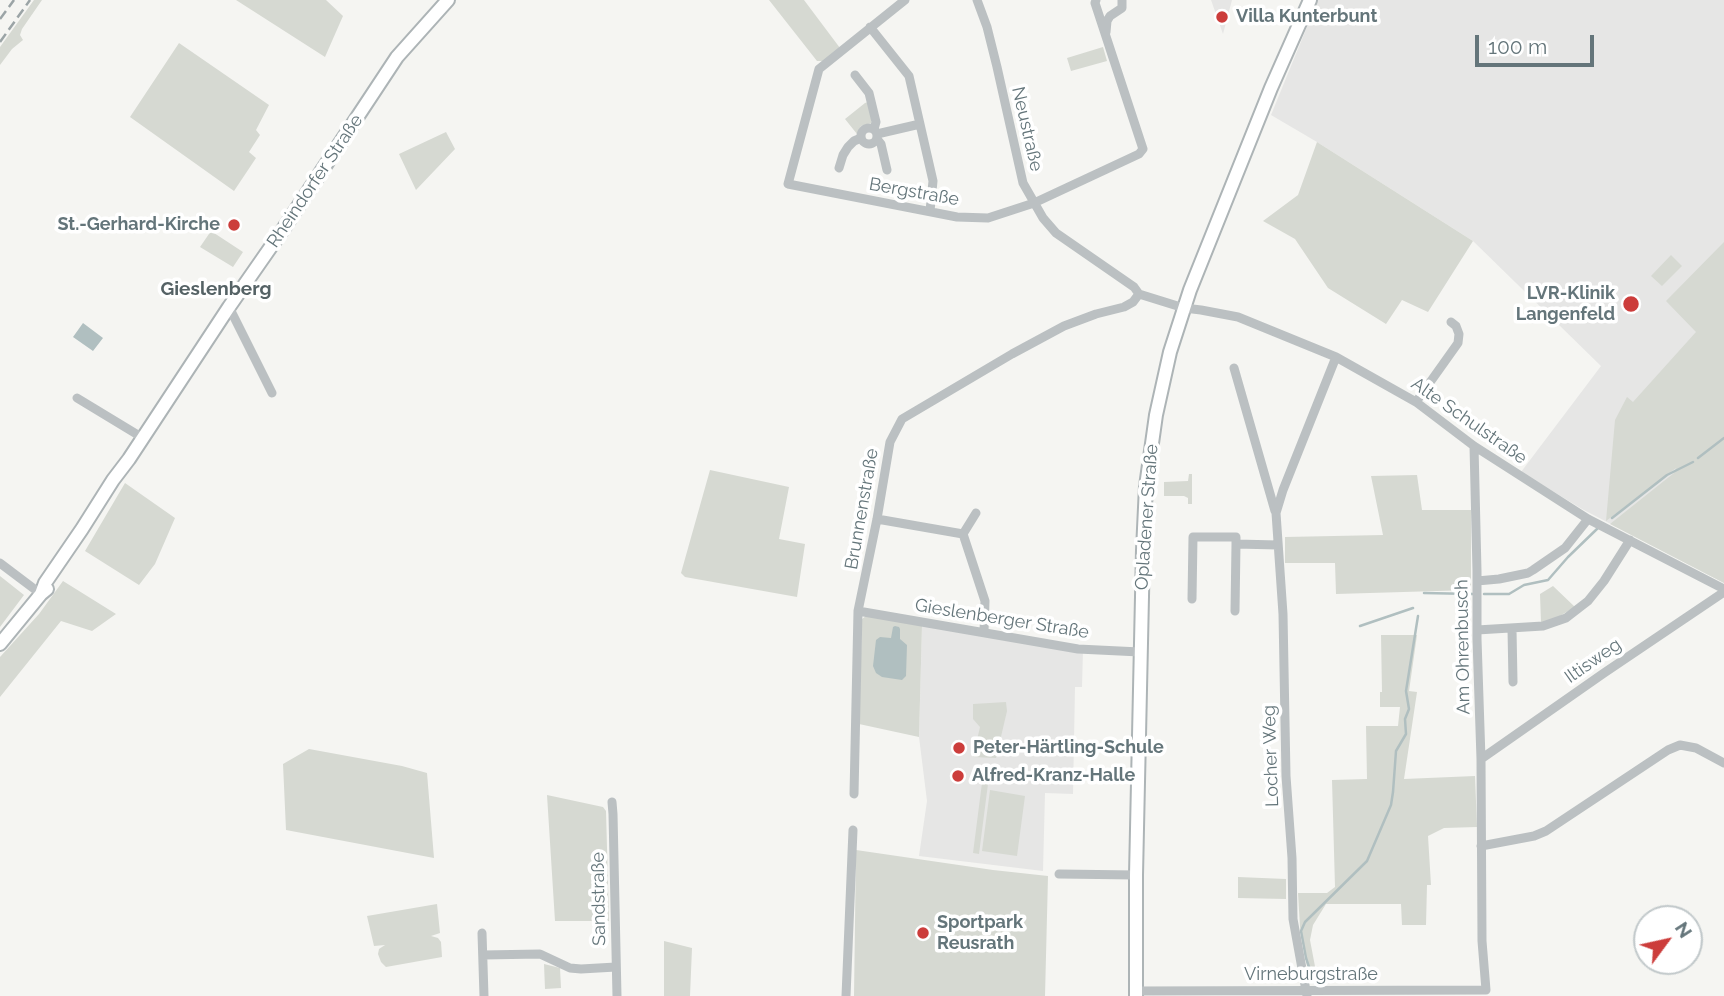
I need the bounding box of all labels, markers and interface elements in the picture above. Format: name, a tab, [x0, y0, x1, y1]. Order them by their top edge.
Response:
place label: Villa Kunterbunt	[1236, 6, 1377, 28]
marker: Villa Kunterbunt	[1214, 9, 1230, 25]
scale bar	[1479, 21, 1598, 65]
text: 100 m	[1488, 34, 1547, 59]
street label: Neustraße	[1007, 85, 1047, 173]
street label: Rheindorfer Straße	[262, 110, 368, 252]
street label: Bergstraße	[867, 173, 961, 211]
place label: St.-Gerhard-Kirche	[57, 214, 220, 236]
marker: St.-Gerhard-Kirche	[226, 217, 242, 233]
district label: Gieslenberg	[161, 278, 271, 300]
place label: LVR-Klinik Langenfeld	[1516, 283, 1615, 326]
marker: LVR-Klinik Langenfeld	[1621, 294, 1641, 314]
street label: Alte Schulstraße	[1407, 373, 1531, 469]
street label: Opladener Straße	[1131, 443, 1163, 591]
street label: Brunnenstraße	[841, 447, 883, 571]
street label: Am Ohrenbusch	[1451, 579, 1475, 715]
street label: Gieslenberger Straße	[914, 595, 1090, 643]
street label: Iltisweg	[1561, 634, 1625, 688]
street label: Locher Weg	[1258, 705, 1284, 807]
place label: Peter-Härtling-Schule	[973, 737, 1164, 759]
marker: Peter-Härtling-Schule	[951, 740, 967, 756]
place label: Alfred-Kranz-Halle	[972, 765, 1135, 787]
marker: Alfred-Kranz-Halle	[950, 768, 966, 784]
street label: Sandstraße	[587, 852, 611, 946]
north arrow	[1633, 905, 1703, 975]
place label: Sportpark Reusrath	[937, 912, 1023, 954]
text: N	[1671, 918, 1697, 942]
marker: Sportpark Reusrath	[915, 925, 931, 941]
street label: Virneburgstraße	[1244, 964, 1378, 986]

